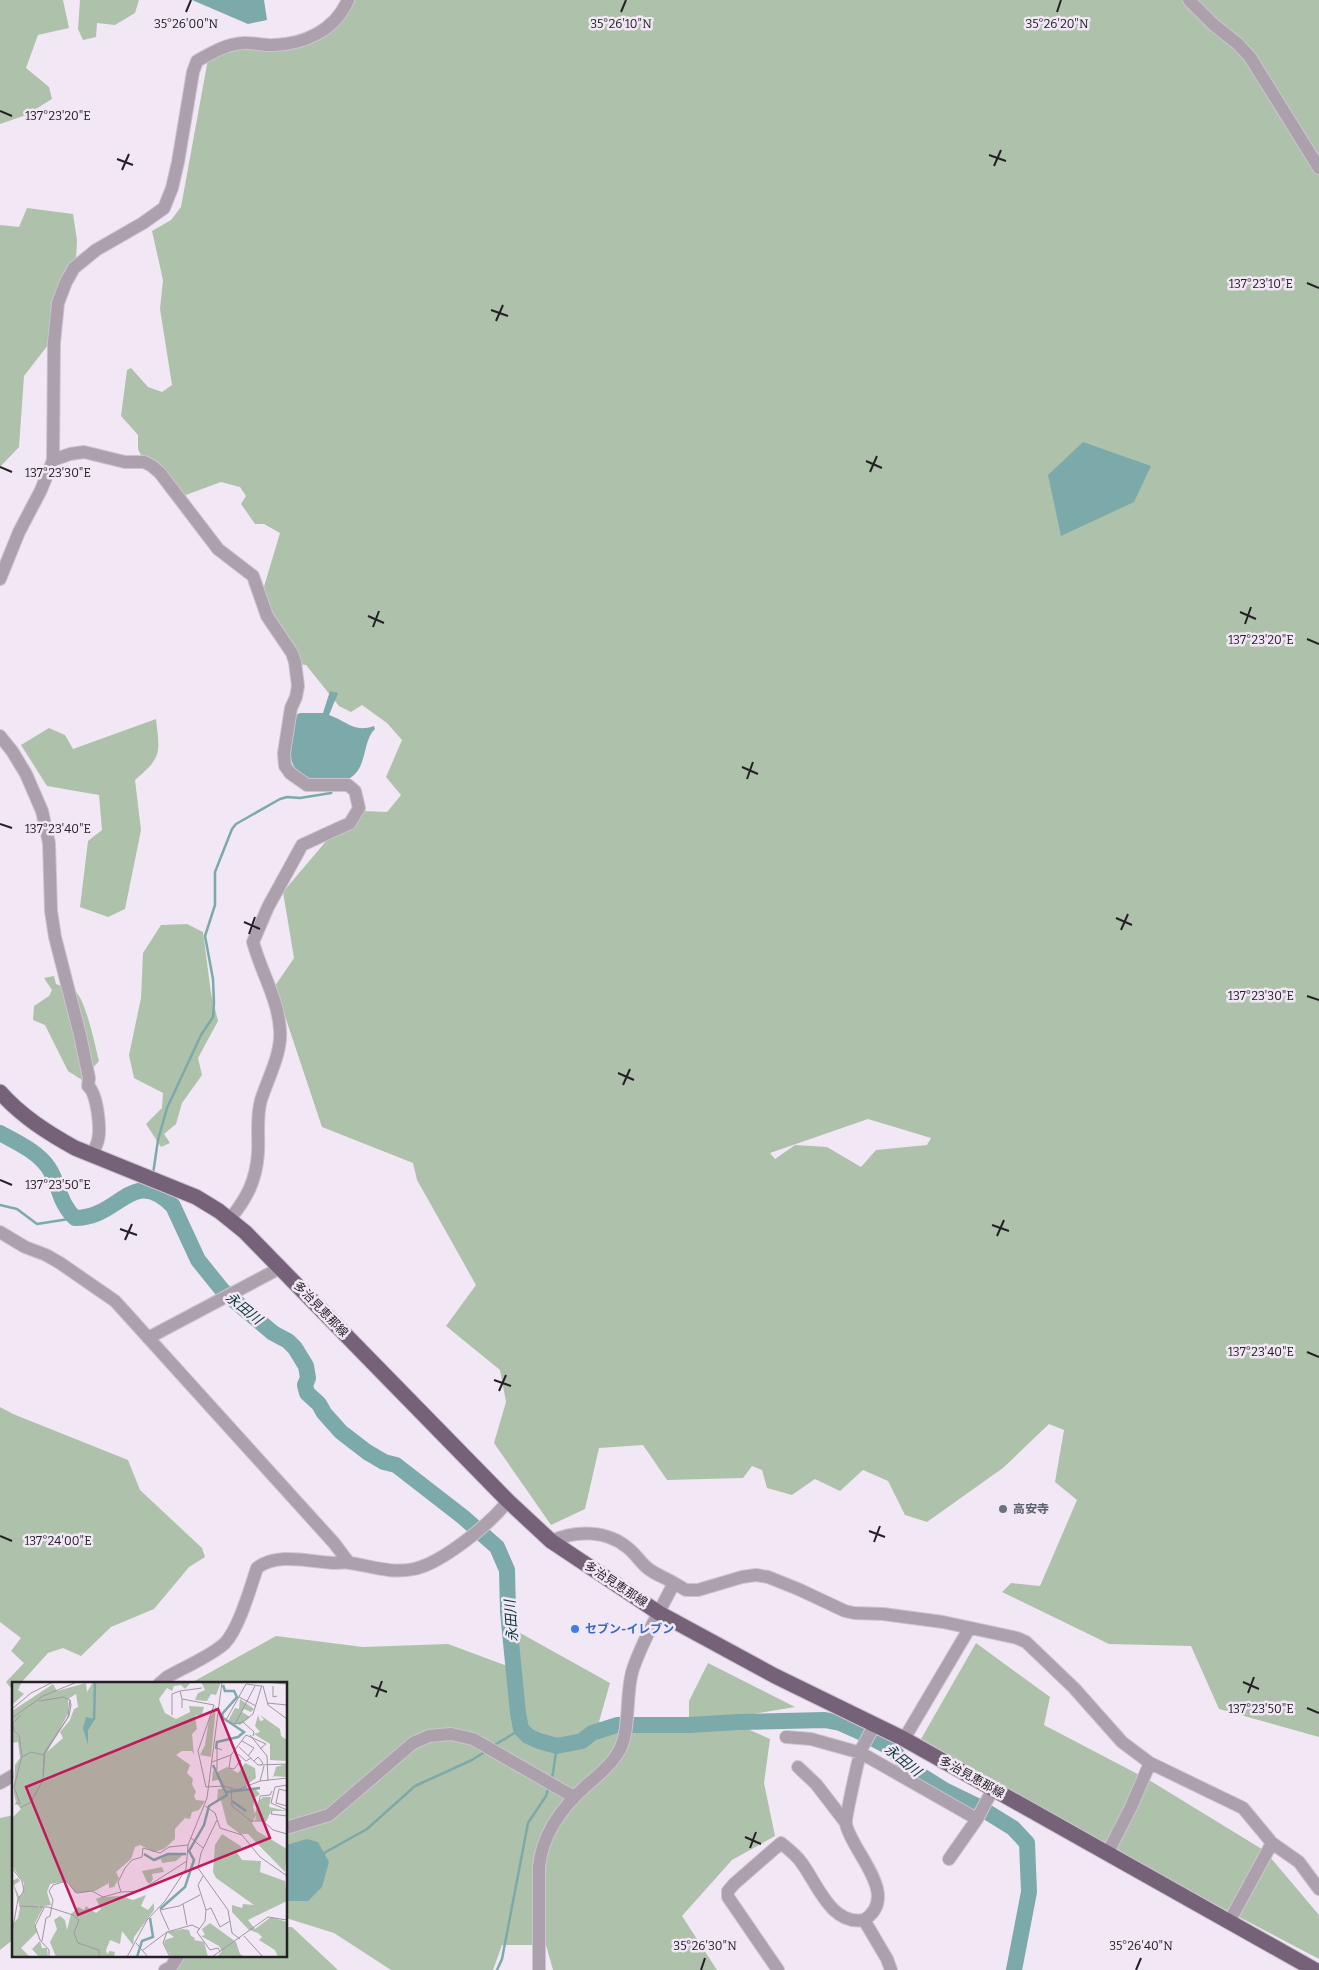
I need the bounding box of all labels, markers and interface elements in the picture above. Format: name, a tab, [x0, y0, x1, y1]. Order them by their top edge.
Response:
text: 35°26'00"N	[154, 17, 219, 31]
text: 35°26'10"N	[590, 17, 652, 31]
text: 35°26'20"N	[1025, 17, 1089, 31]
text: 137°23'20"E	[25, 109, 91, 123]
text: 137°23'10"E	[1229, 277, 1293, 291]
text: 137°23'30"E	[25, 466, 91, 480]
text: 137°23'20"E	[1228, 633, 1294, 647]
text: 137°23'40"E	[25, 822, 91, 836]
text: 137°23'30"E	[1228, 989, 1294, 1003]
text: 137°23'50"E	[25, 1178, 91, 1192]
street label: 多治見恵那線	[291, 1278, 351, 1340]
water label: 永田川	[222, 1289, 267, 1329]
text: 137°23'40"E	[1228, 1345, 1294, 1359]
place label: 高安寺	[1013, 1502, 1049, 1516]
marker: 高安寺	[997, 1503, 1009, 1515]
text: 137°24'00"E	[24, 1534, 92, 1548]
street label: 多治見恵那線	[582, 1559, 650, 1609]
water label: 永田川	[501, 1597, 521, 1643]
place label: セブン-イレブン	[585, 1622, 674, 1636]
marker: セブン-イレブン	[569, 1623, 581, 1635]
inset map	[12, 1682, 288, 1958]
text: 137°23'50"E	[1228, 1702, 1294, 1716]
water label: 永田川	[881, 1741, 926, 1781]
street label: 多治見恵那線	[937, 1753, 1007, 1801]
text: 35°26'30"N	[673, 1939, 737, 1953]
text: 35°26'40"N	[1109, 1939, 1173, 1953]

